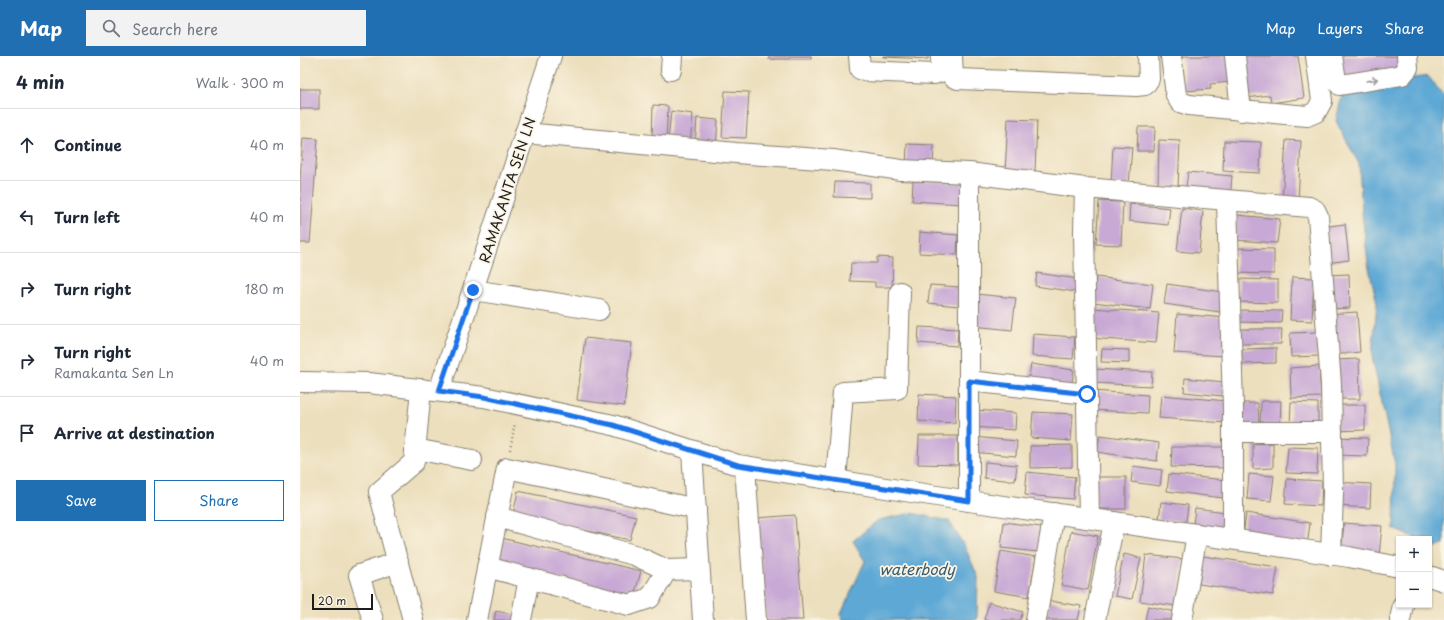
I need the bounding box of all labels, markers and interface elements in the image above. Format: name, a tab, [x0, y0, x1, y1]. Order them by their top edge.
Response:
search box	[86, 10, 366, 46]
text: Map	[20, 14, 62, 42]
icon: search	[100, 17, 122, 39]
text: Search here	[132, 17, 218, 40]
text: Map	[1266, 18, 1296, 39]
text: Layers	[1318, 18, 1363, 39]
text: Share	[1385, 18, 1424, 39]
text: 4 min	[16, 69, 64, 95]
text: Walk · 300 m	[196, 73, 284, 92]
one-way arrow	[1365, 75, 1378, 83]
street label: RAMAKANTA SEN LN	[474, 114, 540, 266]
text: Continue	[54, 133, 122, 156]
icon: ahead	[16, 134, 38, 156]
text: 40 m	[250, 135, 284, 154]
text: Turn left	[54, 205, 120, 228]
icon: left	[16, 206, 38, 228]
text: 40 m	[250, 207, 284, 226]
text: Turn right	[54, 277, 131, 300]
icon: right	[16, 278, 38, 300]
text: 180 m	[245, 279, 284, 298]
route end	[464, 281, 482, 299]
text: Turn right	[54, 340, 131, 363]
icon: right	[16, 350, 38, 372]
text: 40 m	[250, 351, 284, 370]
text: Ramakanta Sen Ln	[54, 363, 174, 382]
route start	[1078, 385, 1096, 403]
text: Arrive at destination	[54, 421, 215, 444]
icon: arrive	[16, 422, 38, 444]
button: Save	[16, 480, 146, 521]
button: Share	[154, 480, 284, 521]
map controls	[1396, 536, 1432, 608]
button: +	[1396, 536, 1432, 572]
water label: waterbody	[879, 557, 956, 580]
button: −	[1396, 572, 1432, 608]
scale bar	[312, 592, 373, 611]
text: 20 m	[318, 592, 346, 609]

